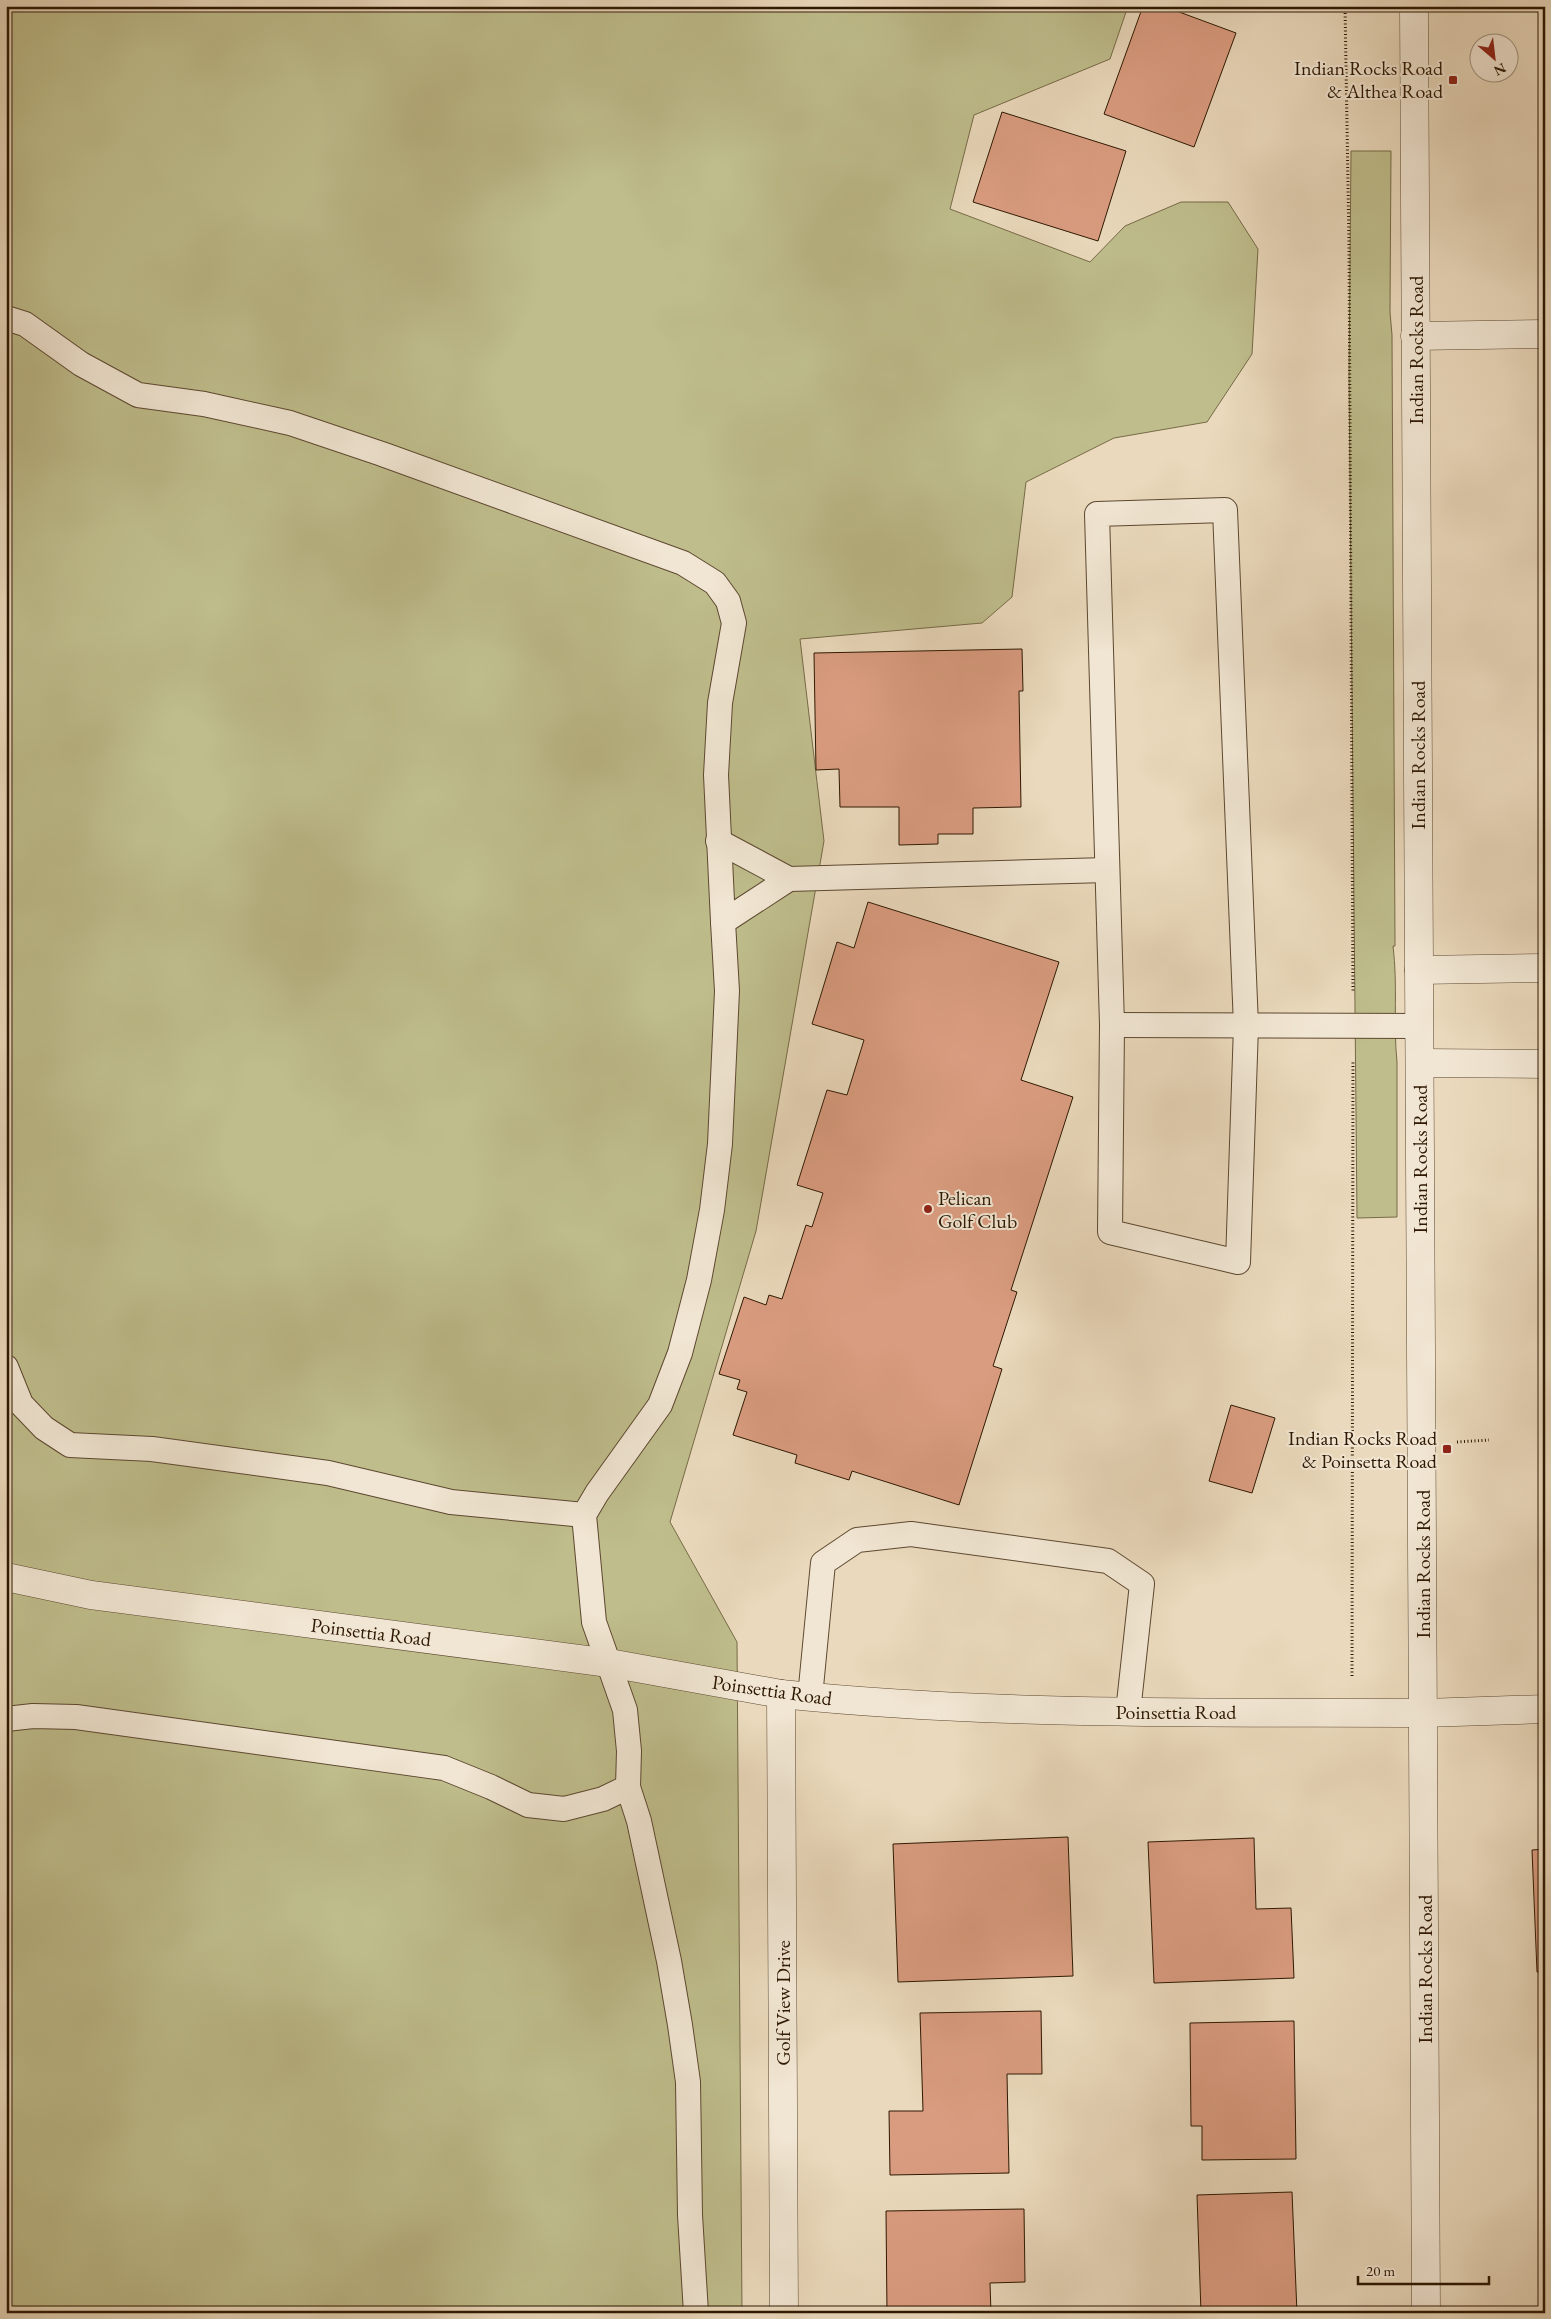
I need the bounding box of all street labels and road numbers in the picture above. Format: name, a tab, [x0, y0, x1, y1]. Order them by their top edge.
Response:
street label: Indian Rocks Road	[1403, 275, 1429, 424]
street label: Indian Rocks Road	[1405, 680, 1431, 829]
street label: Indian Rocks Road	[1407, 1084, 1433, 1233]
street label: Indian Rocks Road	[1410, 1489, 1436, 1638]
street label: Poinsettia Road	[309, 1612, 433, 1652]
street label: Poinsettia Road	[710, 1669, 835, 1711]
street label: Poinsettia Road	[1116, 1699, 1237, 1725]
street label: Indian Rocks Road	[1412, 1894, 1438, 2043]
street label: Golf View Drive	[770, 1940, 796, 2066]

